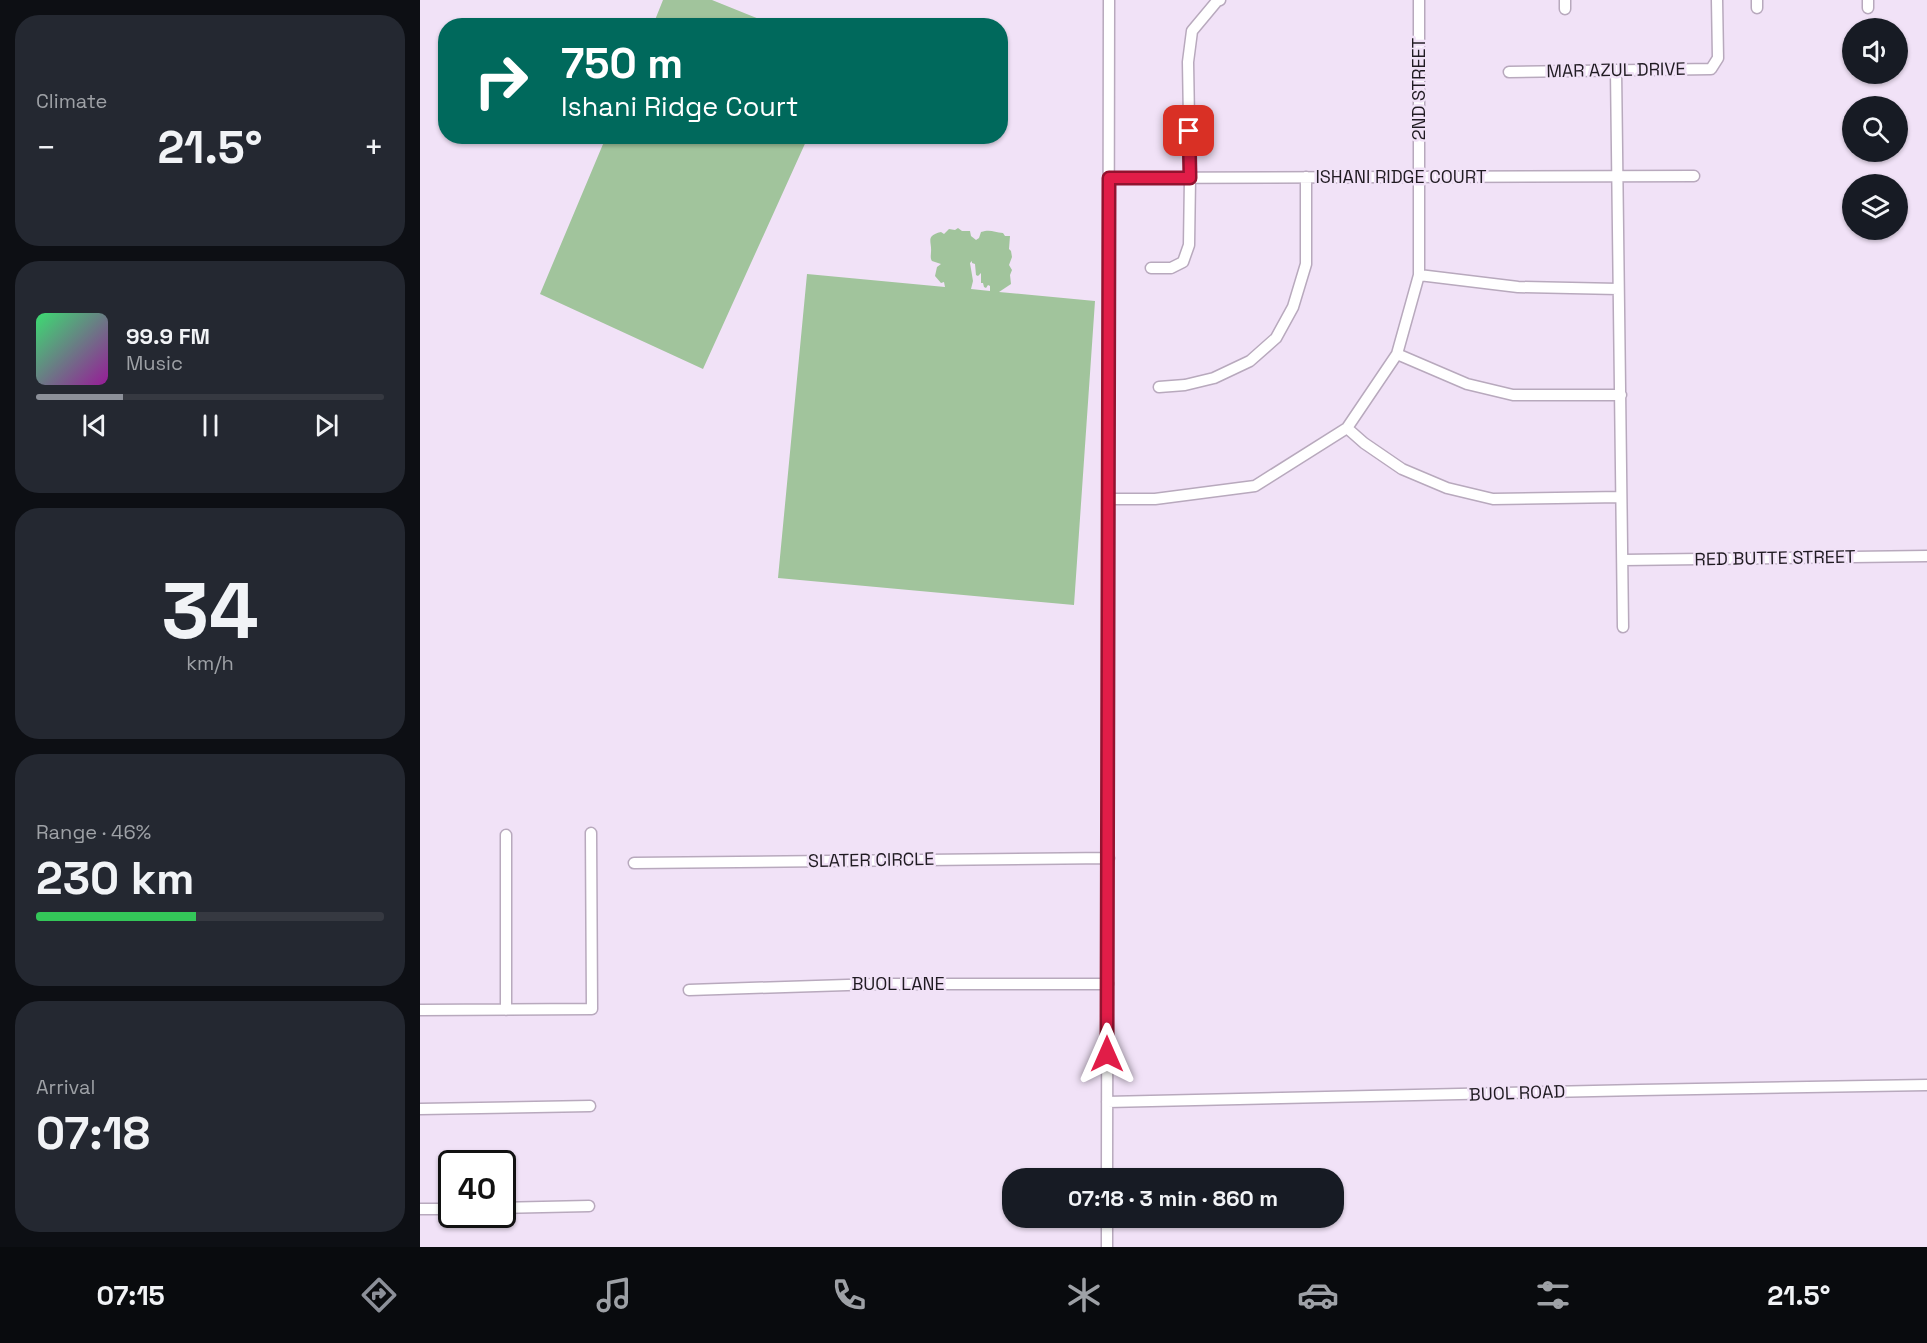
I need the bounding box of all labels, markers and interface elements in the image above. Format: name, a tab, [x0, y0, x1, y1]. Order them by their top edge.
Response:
map controls	[1842, 18, 1908, 240]
button: sound	[1842, 18, 1908, 84]
text: 750 m	[561, 37, 683, 90]
street label: 2ND STREET	[1407, 37, 1430, 140]
icon: right	[462, 42, 540, 120]
street label: MAR AZUL DRIVE	[1546, 57, 1686, 82]
text: Climate	[36, 88, 107, 114]
text: Ishani Ridge Court	[561, 89, 798, 124]
button: search	[1842, 96, 1908, 162]
pin	[1163, 105, 1214, 156]
icon: arrive	[1172, 114, 1205, 147]
text: 21.5°	[157, 119, 263, 176]
text: −	[36, 127, 56, 169]
text: +	[364, 127, 384, 169]
street label: ISHANI RIDGE COURT	[1315, 165, 1487, 188]
button: layers	[1842, 174, 1908, 240]
text: 99.9 FM	[126, 322, 210, 350]
text: Music	[126, 350, 183, 376]
icon: previous	[78, 409, 111, 442]
icon: pause	[194, 409, 227, 442]
icon: next	[310, 409, 343, 442]
street label: RED BUTTE STREET	[1694, 545, 1856, 570]
text: 34	[161, 561, 259, 661]
text: km/h	[186, 650, 234, 676]
text: Range · 46%	[36, 819, 151, 845]
street label: SLATER CIRCLE	[808, 847, 934, 872]
text: 230 km	[36, 850, 195, 907]
street label: BUOL LANE	[851, 972, 945, 995]
position arrow	[1075, 1022, 1139, 1086]
text: Arrival	[36, 1074, 95, 1100]
street label: BUOL ROAD	[1468, 1079, 1566, 1106]
text: 07:18	[36, 1105, 150, 1162]
speed limit sign: 40	[438, 1150, 516, 1228]
text: 07:18 · 3 min · 860 m	[1068, 1184, 1278, 1212]
icon: directions	[358, 1274, 400, 1316]
icon: music	[593, 1274, 635, 1316]
icon: phone	[828, 1274, 870, 1316]
icon: climate	[1063, 1274, 1105, 1316]
icon: car	[1297, 1274, 1339, 1316]
icon: filters	[1532, 1274, 1574, 1316]
text: 07:15	[96, 1278, 165, 1313]
text: 21.5°	[1767, 1278, 1830, 1313]

